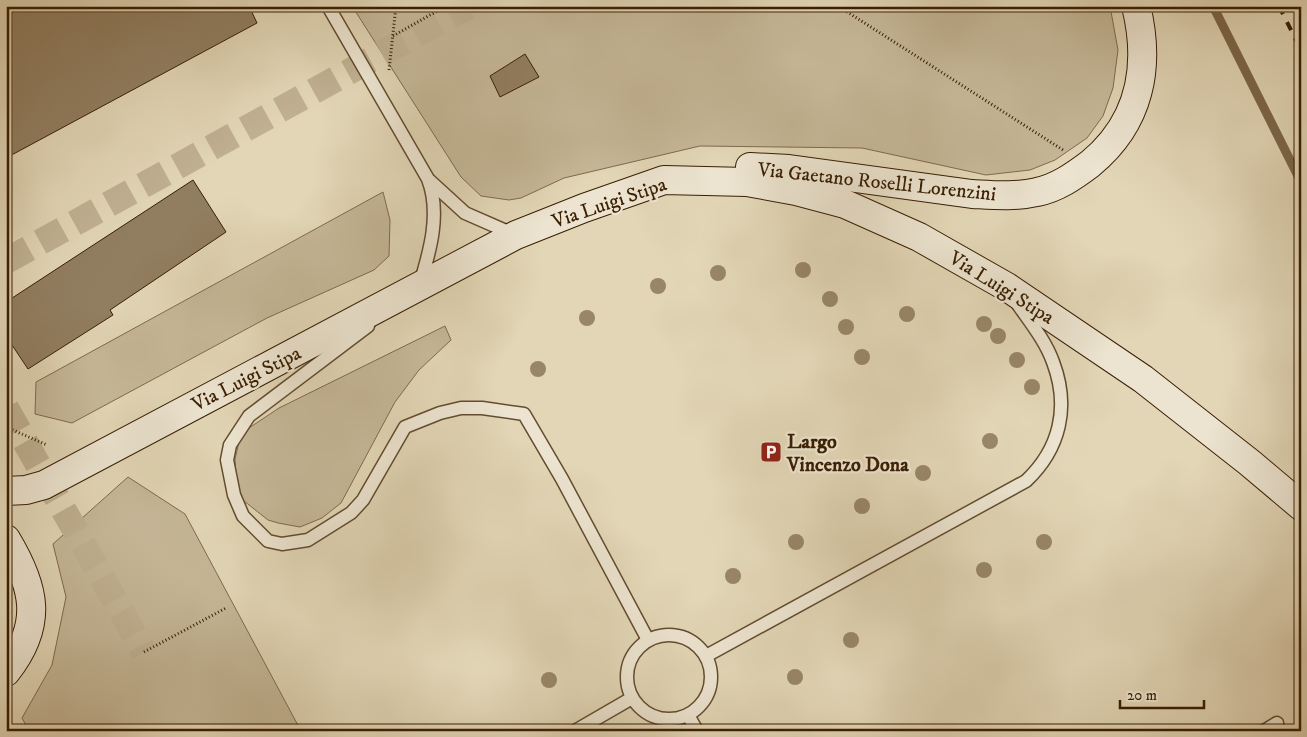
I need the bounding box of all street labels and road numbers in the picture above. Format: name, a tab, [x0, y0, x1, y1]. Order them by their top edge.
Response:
street label: Via Gaetano Roselli Lorenzini	[755, 157, 997, 207]
street label: Via Luigi Stipa	[548, 172, 670, 235]
street label: Via Luigi Stipa	[943, 245, 1059, 331]
street label: Via Luigi Stipa	[187, 341, 306, 418]

